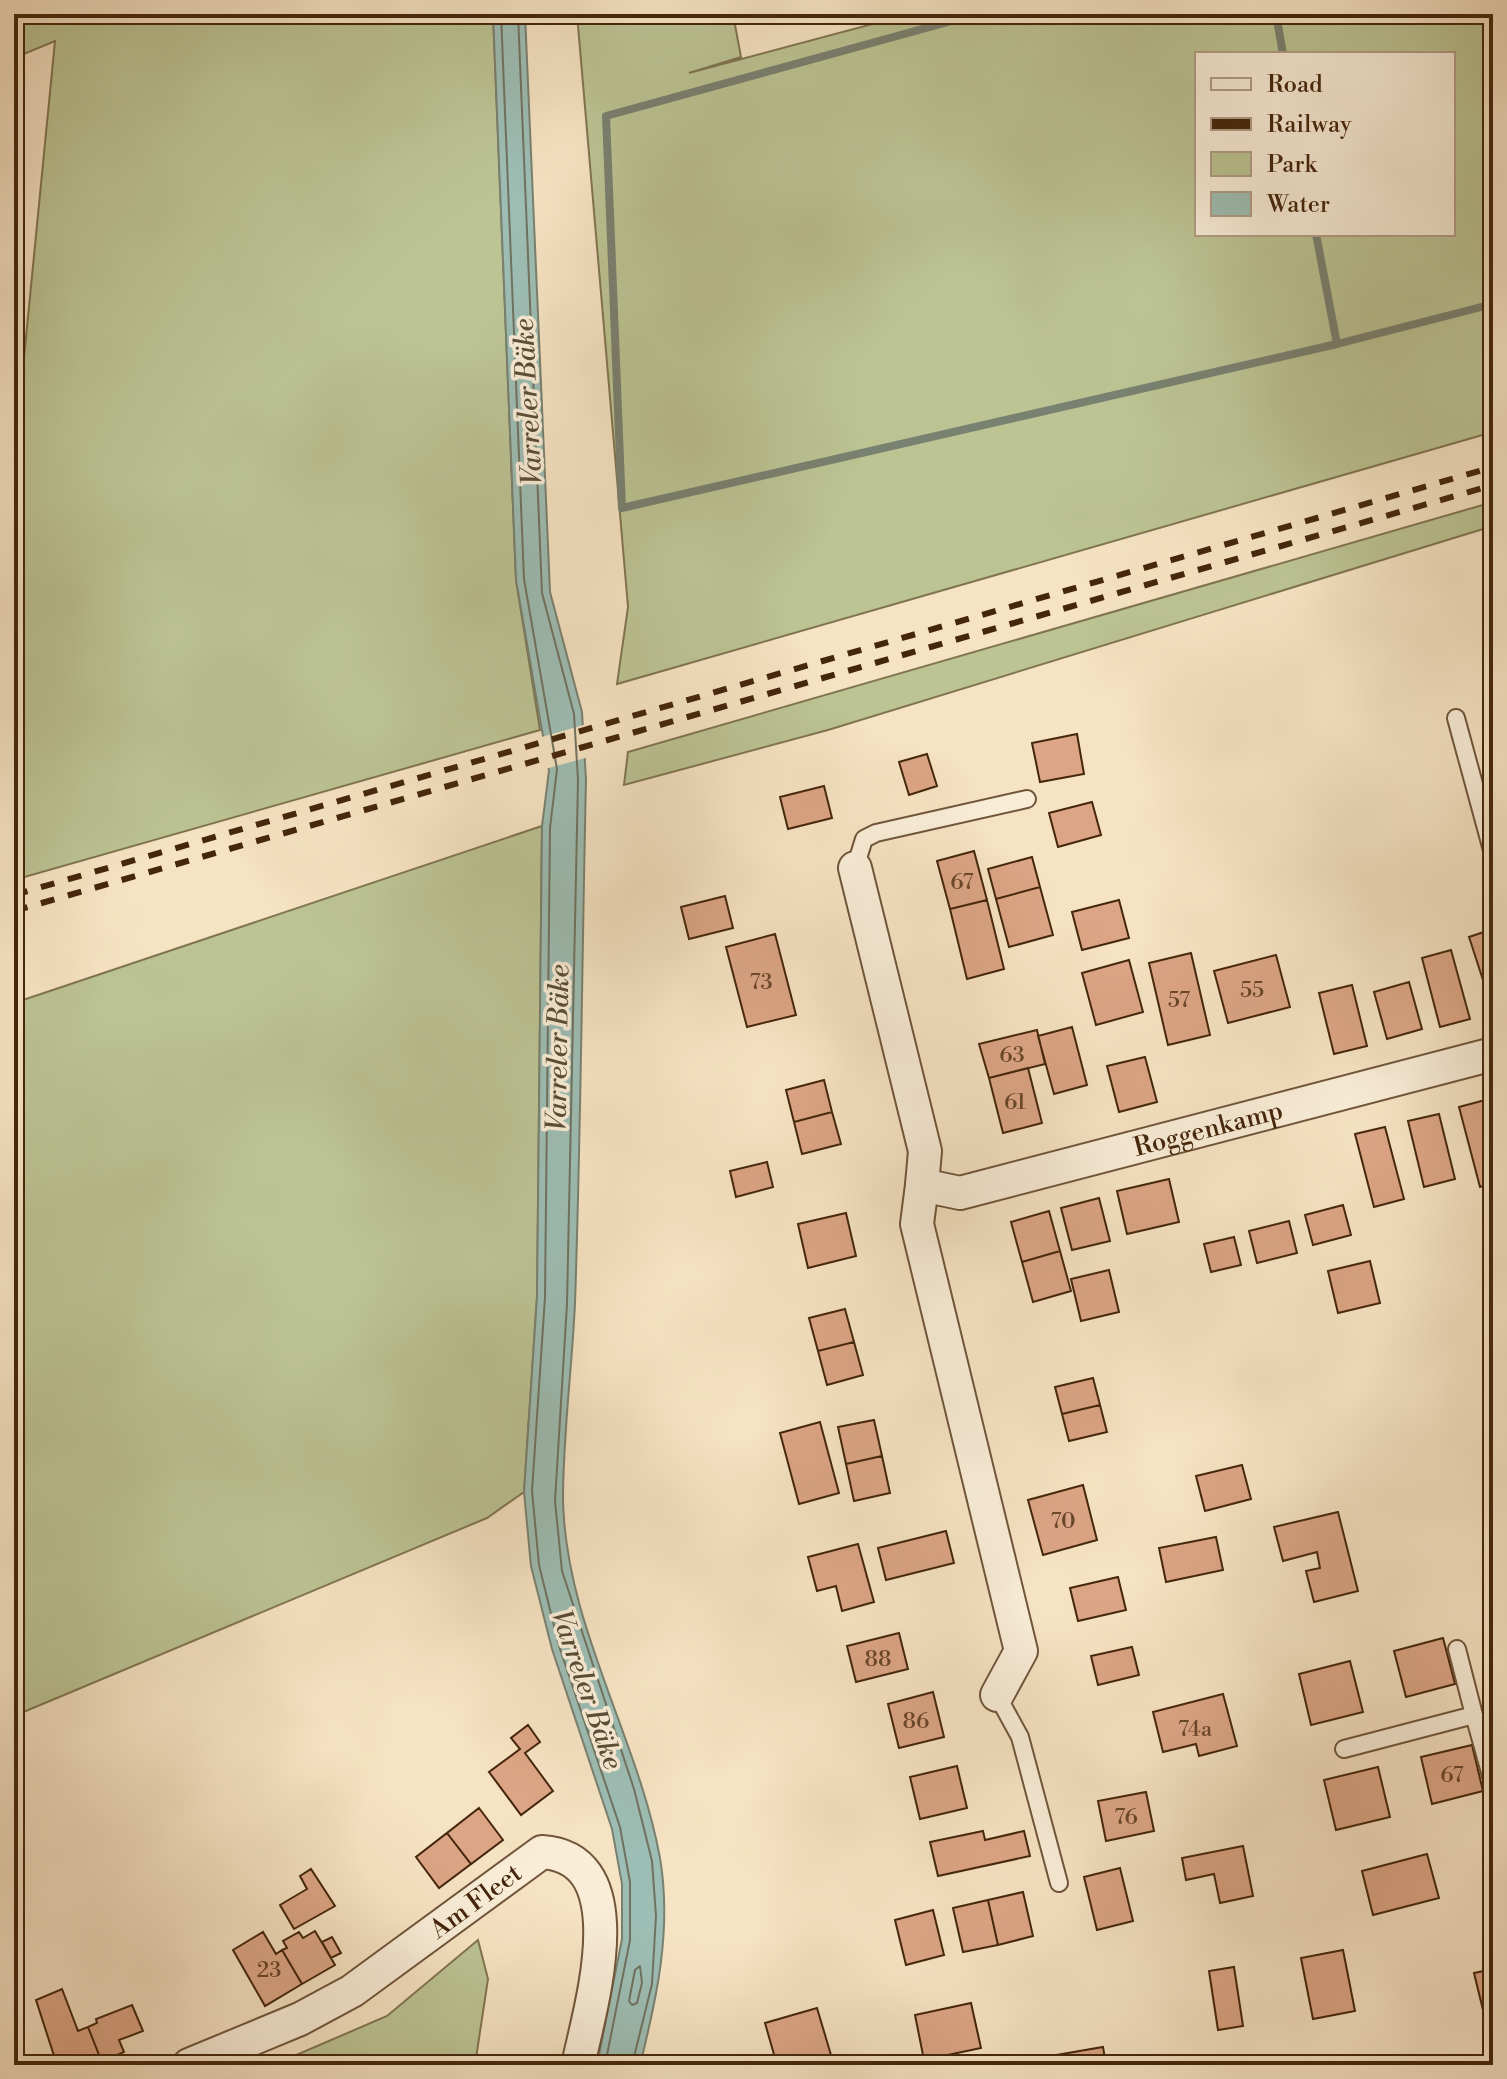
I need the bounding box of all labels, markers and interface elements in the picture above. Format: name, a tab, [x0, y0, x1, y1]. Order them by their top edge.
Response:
legend	[1195, 52, 1455, 236]
text: Road	[1267, 70, 1323, 100]
text: Railway	[1267, 110, 1352, 140]
text: Park	[1267, 150, 1318, 180]
text: Water	[1266, 190, 1330, 220]
water label: Varreler Bäke	[507, 318, 550, 486]
house number: 67	[950, 869, 974, 896]
water label: Varreler Bäke	[540, 964, 577, 1132]
house number: 73	[749, 969, 773, 996]
house number: 55	[1240, 977, 1264, 1004]
house number: 57	[1168, 987, 1190, 1014]
house number: 63	[999, 1042, 1025, 1069]
house number: 61	[1004, 1089, 1027, 1116]
street label: Roggenkamp	[1130, 1095, 1286, 1164]
house number: 70	[1050, 1508, 1076, 1535]
water label: Varreler Bäke	[543, 1605, 630, 1774]
house number: 88	[865, 1646, 891, 1673]
house number: 86	[903, 1708, 929, 1735]
house number: 74a	[1178, 1716, 1213, 1743]
house number: 67	[1440, 1762, 1464, 1789]
house number: 76	[1114, 1804, 1138, 1831]
street label: Am Fleet	[423, 1857, 528, 1946]
house number: 23	[257, 1957, 281, 1984]

